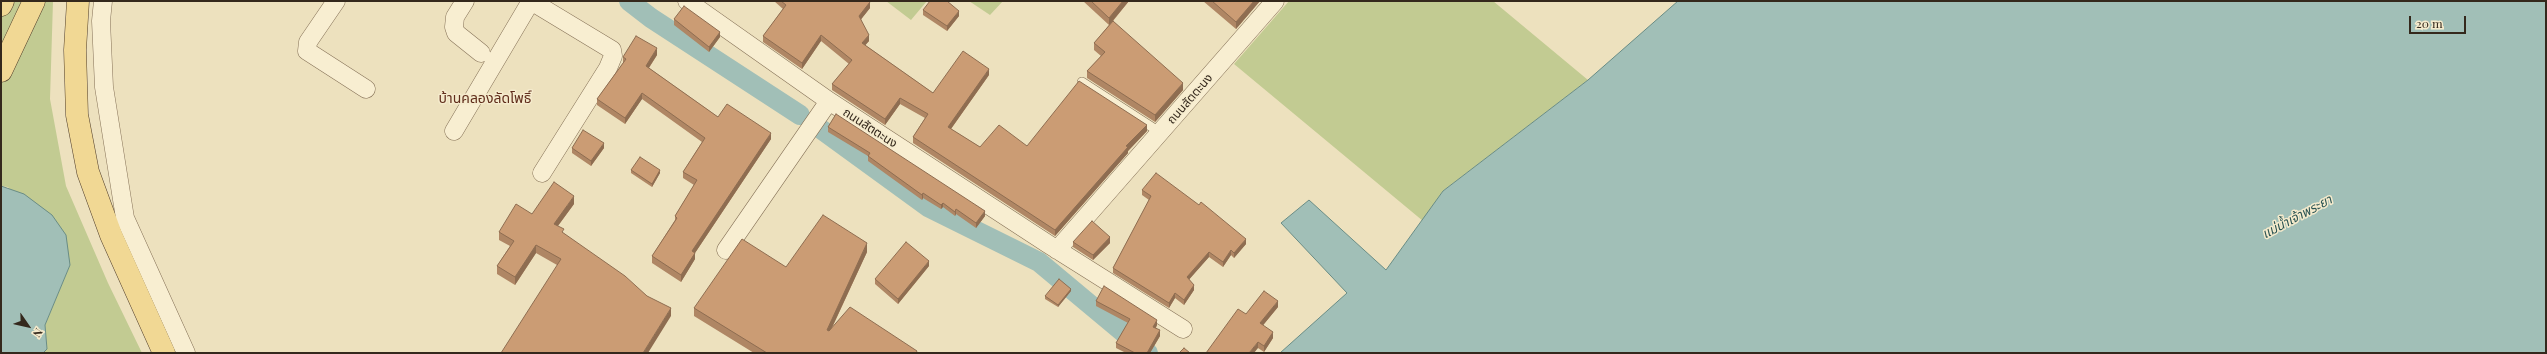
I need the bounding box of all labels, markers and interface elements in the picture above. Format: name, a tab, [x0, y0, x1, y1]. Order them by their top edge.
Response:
scale bar	[2411, 8, 2468, 34]
text: 20 m	[2416, 15, 2443, 31]
street label: ถนนสัตตะนง	[1164, 71, 1216, 127]
district label: บ้านคลองลัดโพธิ์	[439, 91, 531, 107]
street label: ถนนสัตตะนง	[840, 105, 900, 151]
water label: แม่น้ำเจ้าพระยา	[2259, 192, 2335, 242]
north arrow	[8, 306, 48, 346]
text: N	[30, 325, 47, 340]

